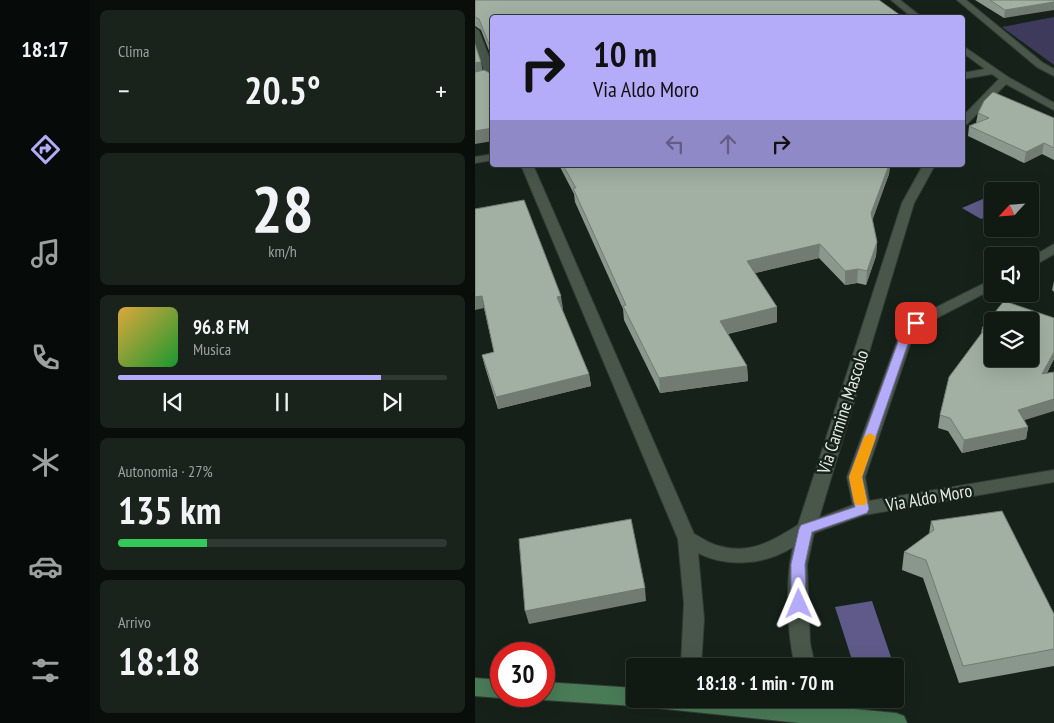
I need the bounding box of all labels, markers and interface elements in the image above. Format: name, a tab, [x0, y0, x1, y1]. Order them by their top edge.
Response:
text: 10 m	[593, 31, 657, 77]
text: 18:17	[21, 35, 69, 63]
icon: right	[510, 35, 575, 100]
text: Clima	[118, 41, 149, 61]
text: 20.5°	[244, 65, 321, 114]
text: −	[118, 72, 130, 109]
text: +	[435, 72, 447, 109]
text: Via Aldo Moro	[593, 75, 699, 103]
icon: left	[661, 130, 689, 158]
icon: ahead	[714, 130, 742, 158]
icon: right	[767, 130, 795, 158]
icon: directions	[28, 132, 63, 167]
text: 28	[251, 166, 314, 250]
north arrow	[984, 182, 1039, 238]
map controls	[984, 182, 1039, 367]
icon: music	[28, 236, 63, 271]
text: km/h	[268, 241, 297, 261]
button: sound	[984, 247, 1039, 302]
pin	[895, 302, 937, 344]
icon: arrive	[902, 309, 930, 337]
button: layers	[984, 312, 1039, 367]
text: 96.8 FM	[193, 315, 249, 339]
text: Musica	[193, 339, 231, 359]
icon: phone	[28, 340, 63, 375]
street label: Via Carmine Mascolo	[811, 347, 873, 478]
icon: previous	[159, 388, 187, 416]
icon: pause	[268, 388, 296, 416]
icon: next	[378, 388, 406, 416]
icon: climate	[28, 445, 63, 480]
text: Autonomia · 27%	[118, 461, 213, 481]
street label: Via Aldo Moro	[883, 479, 974, 517]
text: 135 km	[118, 485, 221, 534]
icon: car	[28, 549, 63, 584]
position arrow	[772, 577, 824, 629]
text: Arrivo	[118, 612, 151, 632]
text: 18:18	[118, 636, 200, 685]
speed limit sign: 30	[490, 642, 555, 707]
icon: filters	[28, 653, 63, 688]
text: 18:18 · 1 min · 70 m	[696, 671, 834, 695]

